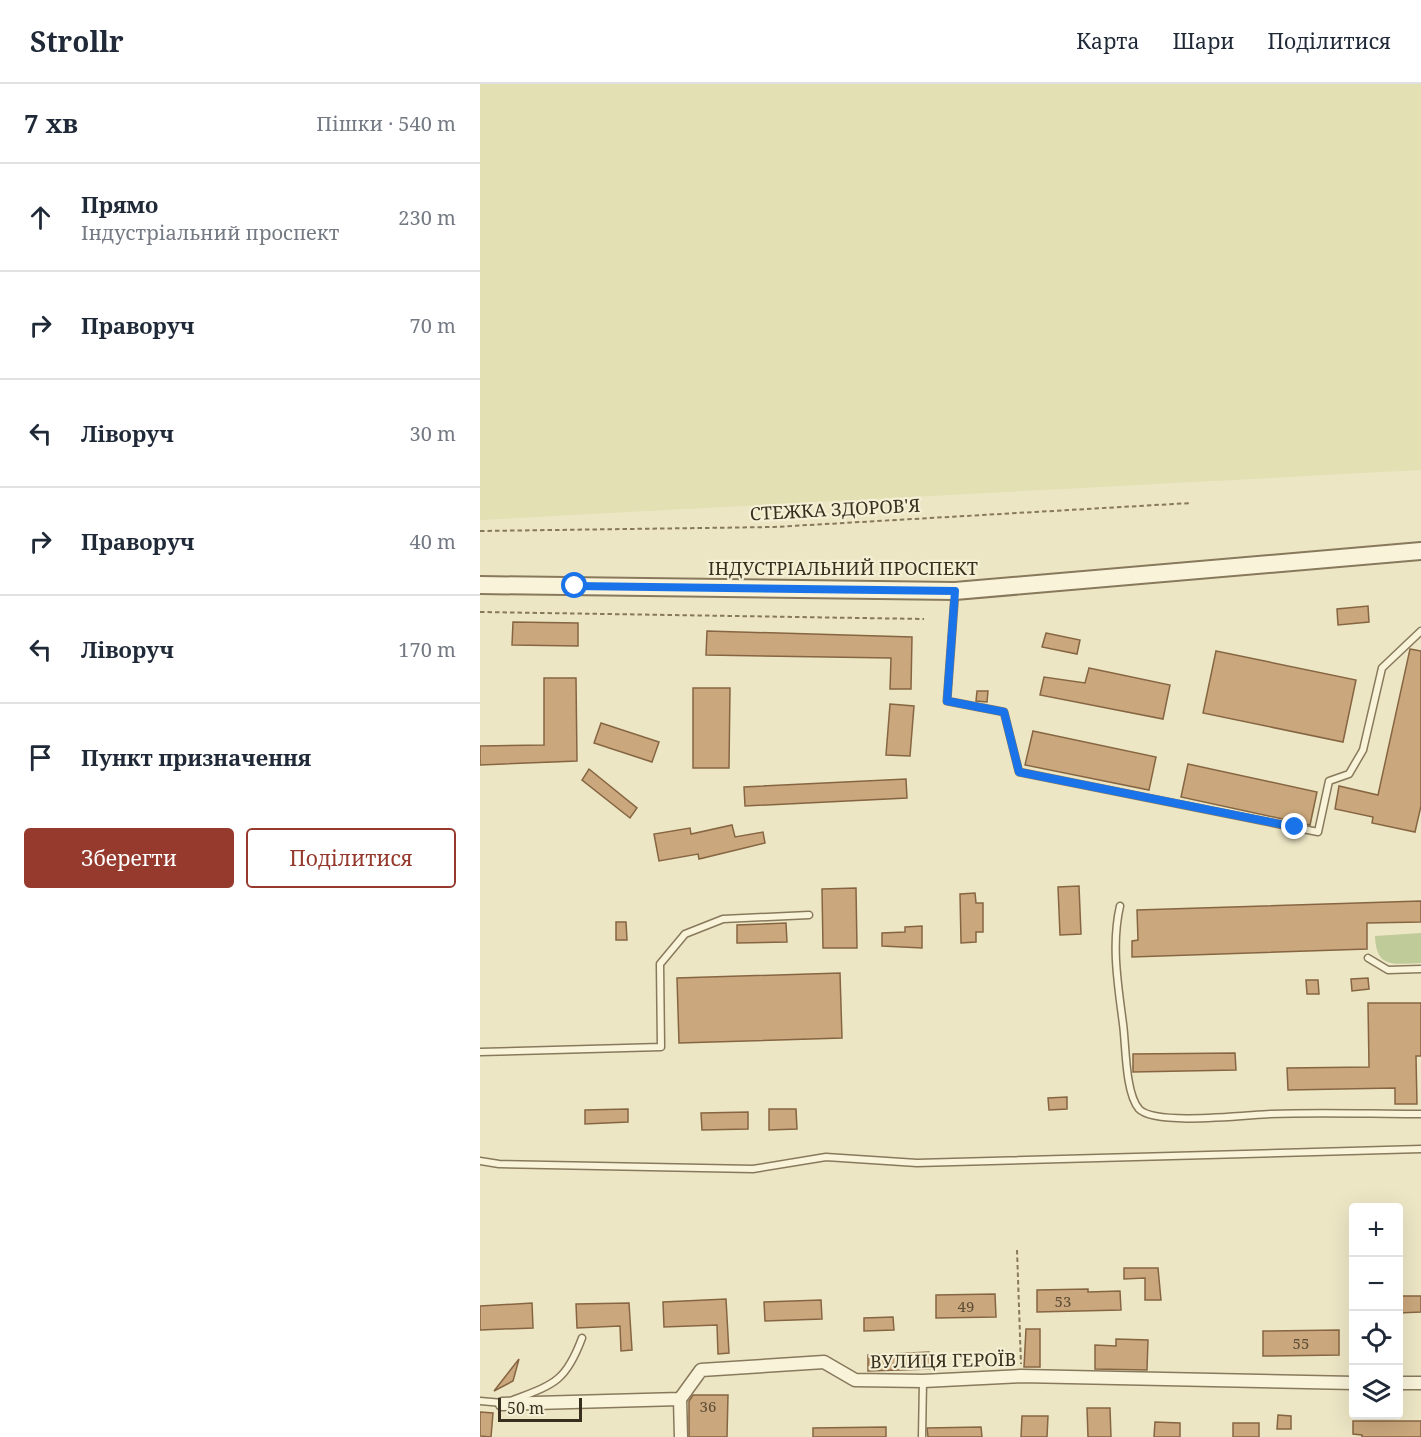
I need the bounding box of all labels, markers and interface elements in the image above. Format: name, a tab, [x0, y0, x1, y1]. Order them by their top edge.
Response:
text: Strollr	[30, 22, 124, 60]
text: Карта	[1076, 27, 1139, 55]
text: Шари	[1172, 27, 1234, 55]
text: Поділитися	[1267, 27, 1391, 55]
text: 7 хв	[24, 105, 78, 141]
text: Пішки · 540 m	[316, 110, 456, 137]
text: Прямо	[81, 189, 158, 219]
icon: ahead	[24, 201, 57, 234]
text: 230 m	[398, 204, 456, 231]
text: Індустріальний проспект	[81, 219, 339, 246]
icon: right	[24, 309, 57, 342]
text: Праворуч	[81, 310, 195, 340]
text: 70 m	[410, 312, 456, 339]
icon: left	[24, 417, 57, 450]
text: Ліворуч	[81, 418, 174, 448]
text: 30 m	[410, 420, 456, 447]
street label: СТЕЖКА ЗДОРОВ'Я	[749, 493, 921, 525]
icon: right	[24, 525, 57, 558]
text: Праворуч	[81, 526, 195, 556]
text: 40 m	[410, 528, 456, 555]
street label: ІНДУСТРІАЛЬНИЙ ПРОСПЕКТ	[708, 556, 978, 580]
route start	[561, 572, 587, 598]
icon: left	[24, 633, 57, 666]
text: Ліворуч	[81, 634, 174, 664]
text: 170 m	[398, 636, 456, 663]
icon: arrive	[24, 741, 57, 774]
text: Пункт призначення	[81, 742, 311, 772]
route end	[1281, 813, 1307, 839]
button: Зберегти	[24, 828, 234, 888]
button: Поділитися	[246, 828, 456, 888]
map controls	[1349, 1203, 1403, 1419]
button: +	[1349, 1203, 1403, 1257]
button: −	[1349, 1257, 1403, 1311]
house number: 53	[1055, 1291, 1071, 1311]
house number: 49	[958, 1296, 974, 1316]
button: locate	[1349, 1311, 1403, 1365]
house number: 55	[1293, 1333, 1309, 1353]
street label: ВУЛИЦЯ ГЕРОЇВ	[870, 1347, 1016, 1373]
button: layers	[1349, 1365, 1403, 1419]
scale bar	[498, 1395, 582, 1422]
house number: 36	[700, 1396, 716, 1416]
text: 50 m	[507, 1397, 544, 1419]

